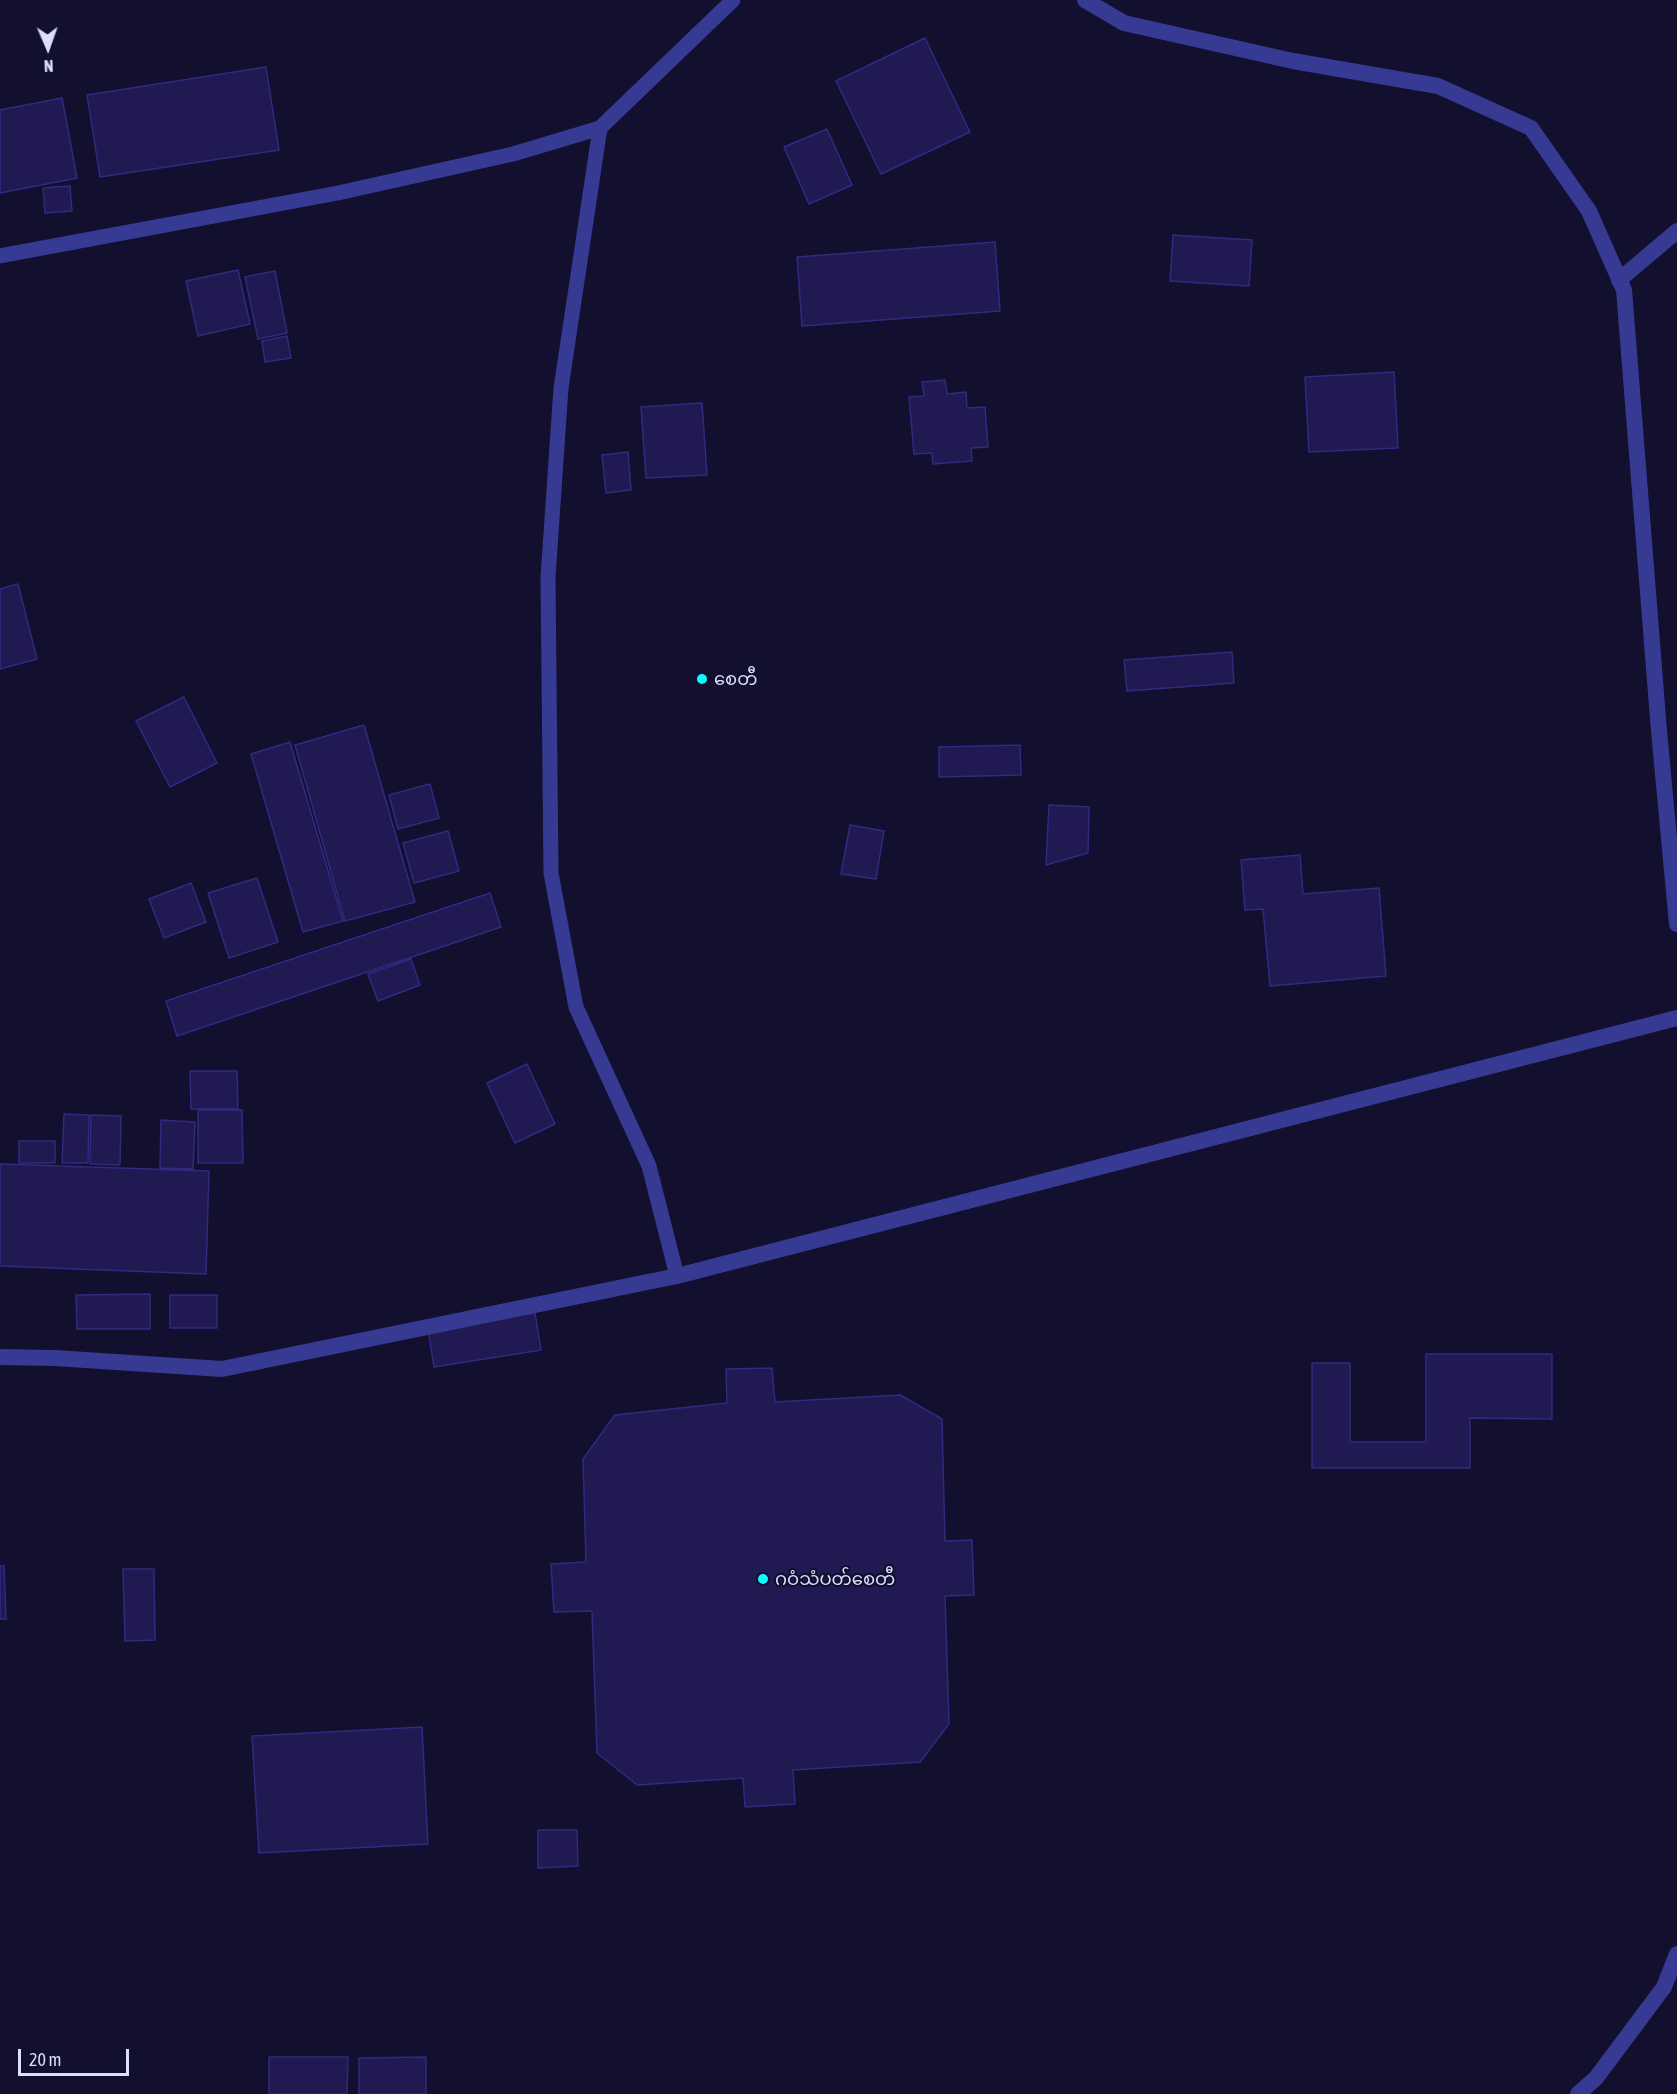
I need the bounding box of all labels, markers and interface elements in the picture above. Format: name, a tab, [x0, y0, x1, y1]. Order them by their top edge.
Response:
north arrow	[18, 18, 78, 78]
text: N	[44, 57, 54, 75]
place label: စေတီ	[714, 668, 757, 690]
marker: စေတီ	[695, 672, 709, 686]
place label: ဂဝံသံပတ်စေတီ	[775, 1568, 895, 1590]
marker: ဂဝံသံပတ်စေတီ	[756, 1572, 770, 1586]
scale bar	[21, 2037, 132, 2075]
text: 20 m	[29, 2049, 61, 2070]

